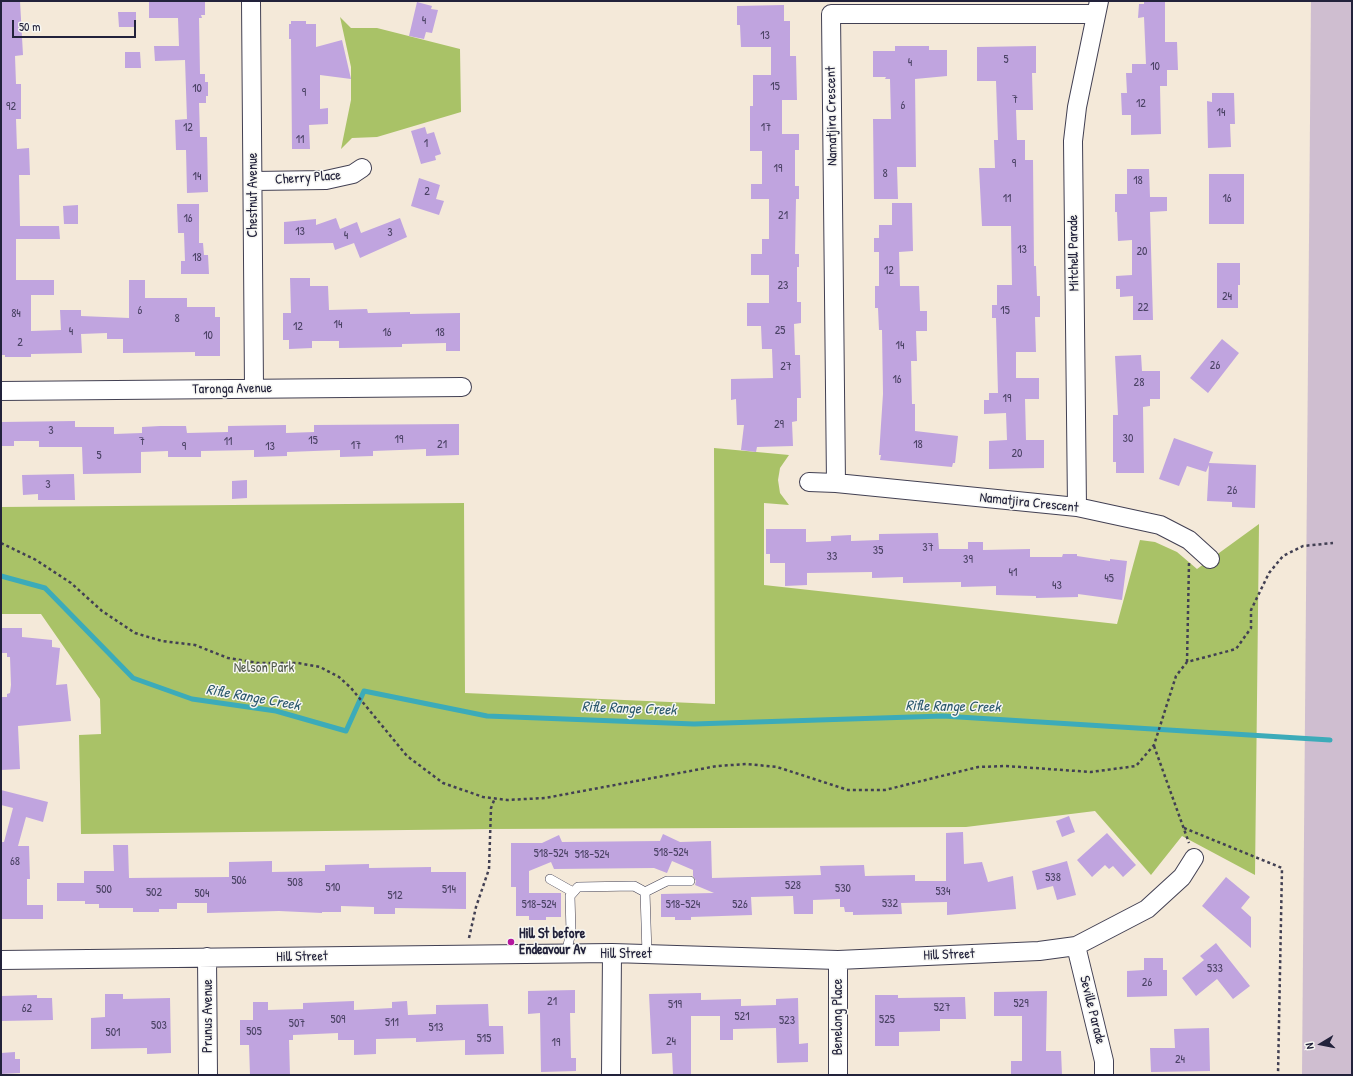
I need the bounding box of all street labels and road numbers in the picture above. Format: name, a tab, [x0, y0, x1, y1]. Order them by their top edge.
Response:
street label: Namatjira Crescent	[823, 66, 841, 166]
street label: Chestnut Avenue	[245, 153, 261, 237]
street label: Cherry Place	[274, 167, 342, 189]
street label: Mitchell Parade	[1065, 215, 1083, 291]
street label: Taronga Avenue	[192, 380, 272, 398]
street label: Namatjira Crescent	[979, 489, 1079, 517]
street label: Hill Street	[600, 946, 652, 962]
street label: Hill Street	[923, 946, 975, 964]
street label: Hill Street	[276, 948, 328, 966]
street label: Seville Parade	[1075, 974, 1109, 1046]
street label: Prunus Avenue	[200, 979, 216, 1053]
street label: Benelong Place	[830, 979, 846, 1055]

